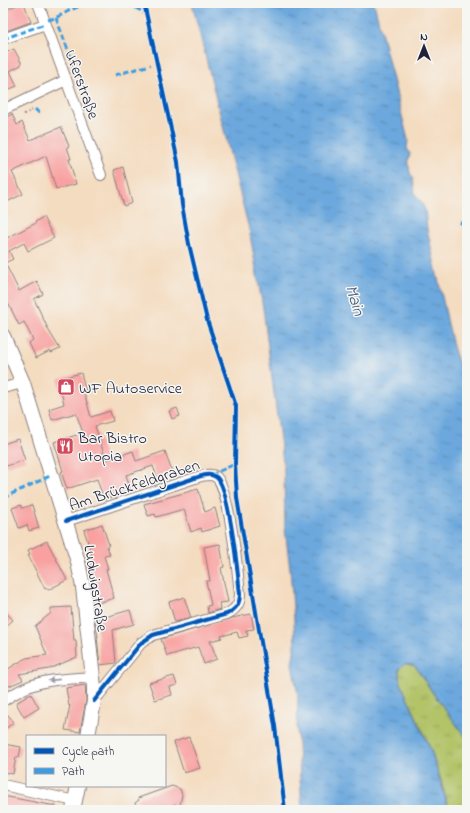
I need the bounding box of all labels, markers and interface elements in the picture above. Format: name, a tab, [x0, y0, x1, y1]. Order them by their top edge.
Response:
north arrow	[404, 26, 444, 66]
text: N	[420, 29, 428, 45]
street label: Uferstraße	[57, 47, 105, 124]
water label: Main	[338, 282, 371, 319]
shop icon: WF Autoservice	[56, 377, 76, 397]
place label: WF Autoservice	[79, 377, 183, 401]
place label: Bar Bistro Utopia	[77, 427, 147, 469]
restaurant icon: Bar Bistro Utopia	[55, 436, 75, 456]
street label: Am Brückfeldgraben	[66, 453, 203, 518]
street label: Ludwigstraße	[76, 543, 114, 634]
one-way arrow	[48, 677, 60, 683]
legend	[26, 735, 166, 787]
text: Cycle path	[62, 743, 114, 762]
text: Path	[62, 763, 85, 781]

